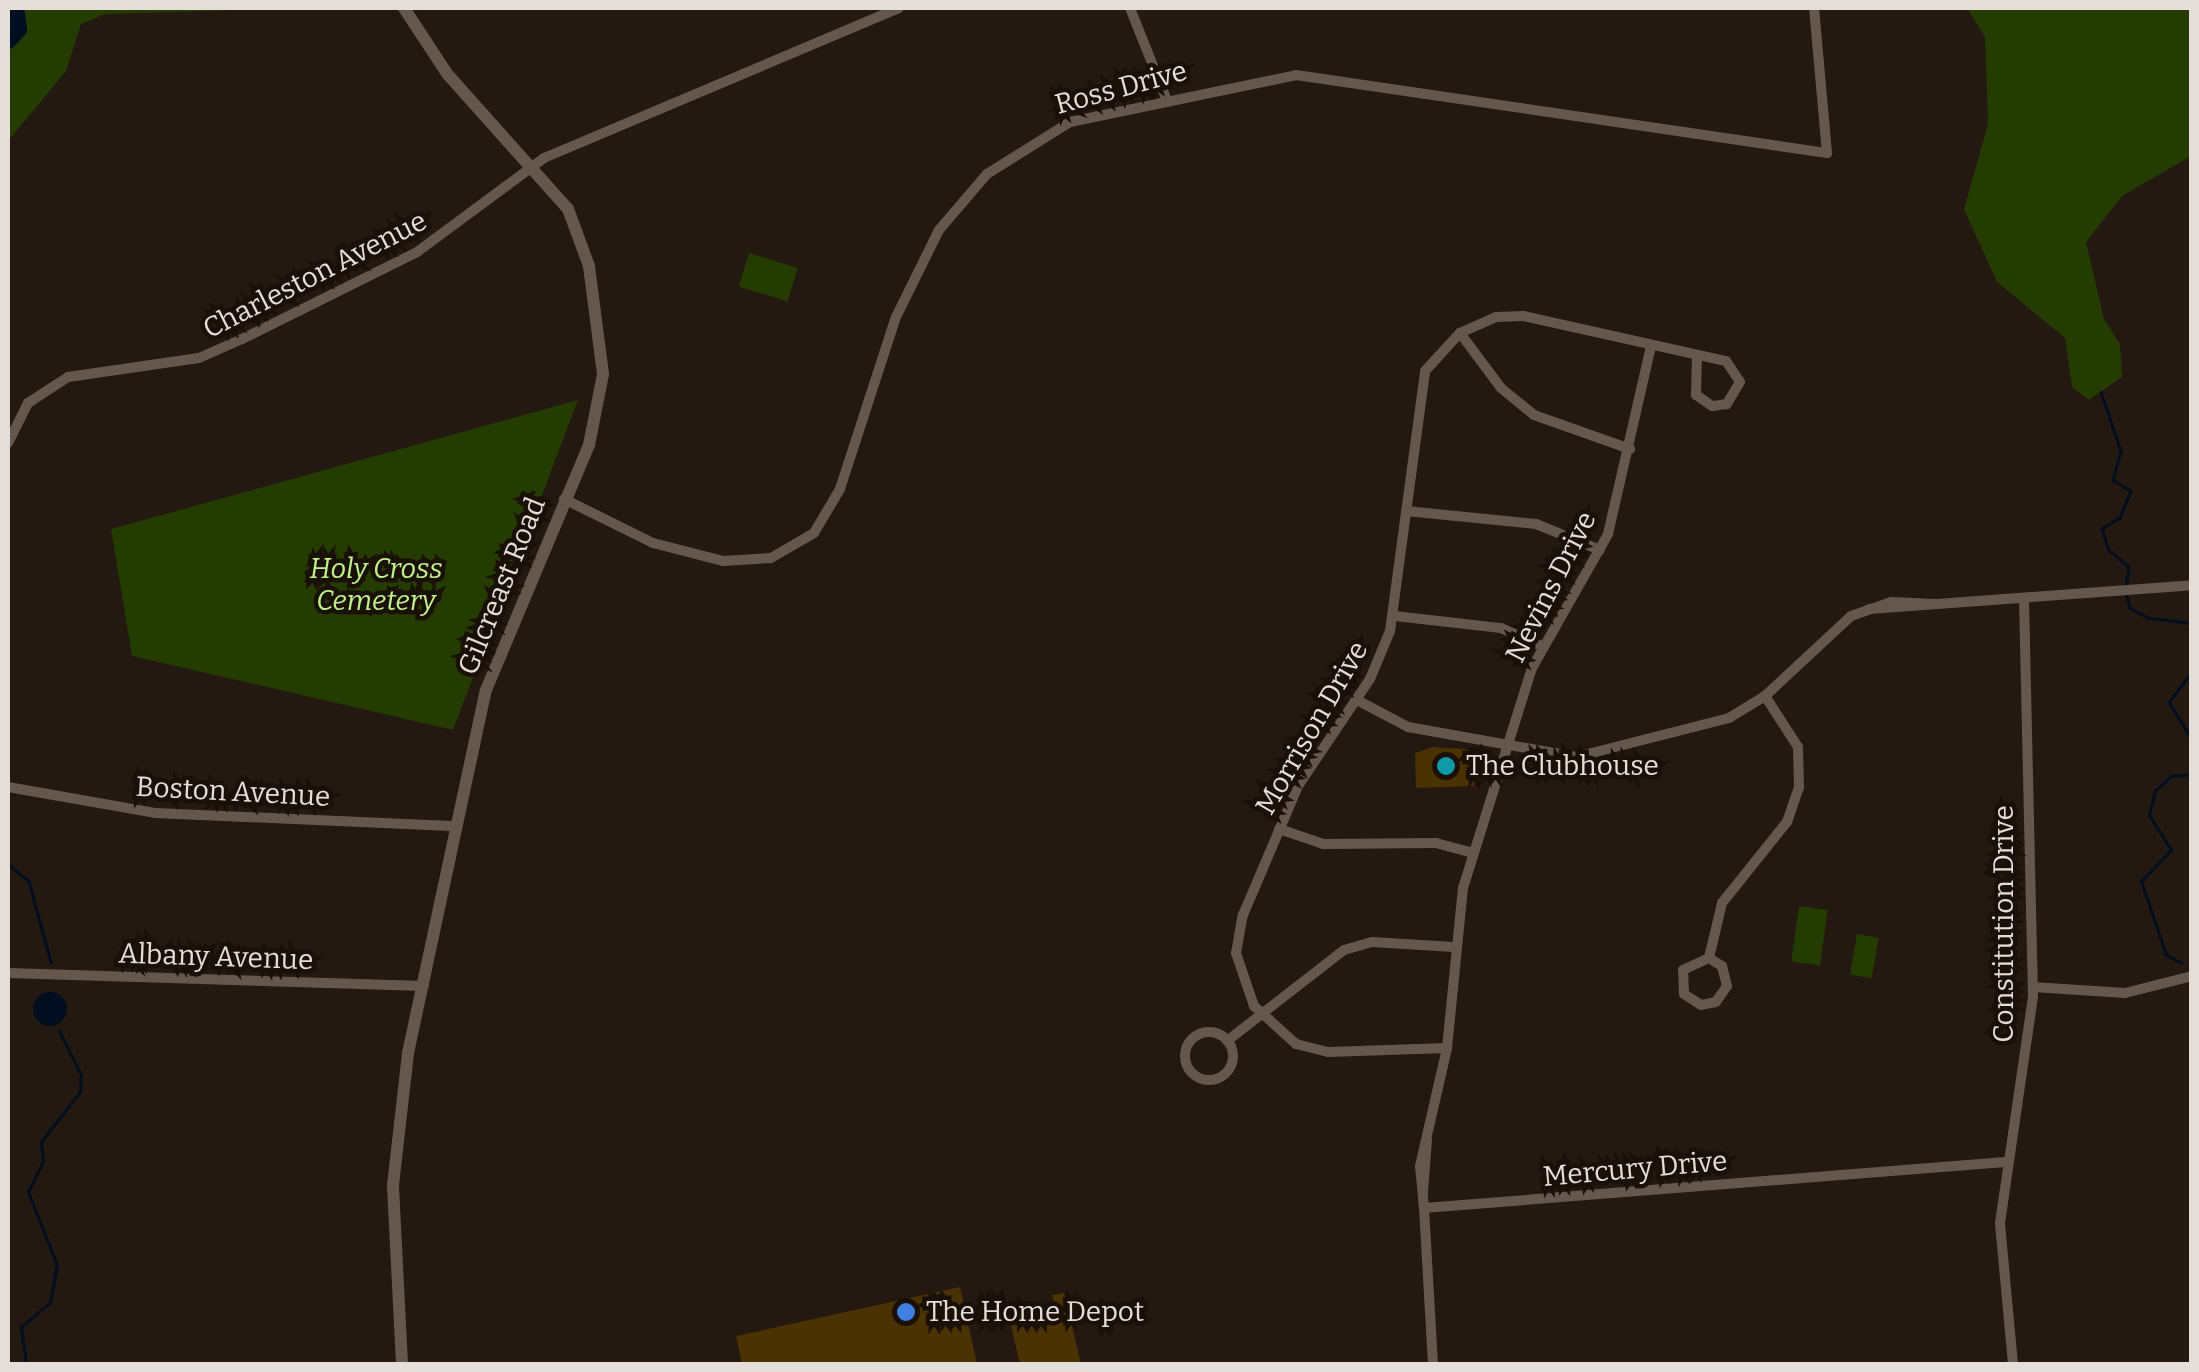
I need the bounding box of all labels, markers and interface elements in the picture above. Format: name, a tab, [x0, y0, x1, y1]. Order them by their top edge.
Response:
street label: Ross Drive	[1051, 54, 1191, 122]
street label: Charleston Avenue	[198, 204, 432, 346]
street label: Gilcreast Road	[451, 492, 553, 680]
street label: Nevins Drive	[1499, 506, 1603, 668]
park label: Holy Cross Cemetery	[309, 552, 443, 618]
street label: Morrison Drive	[1249, 635, 1375, 821]
place label: The Clubhouse	[1466, 749, 1659, 783]
marker: The Clubhouse	[1435, 755, 1457, 777]
street label: Boston Avenue	[135, 770, 331, 814]
street label: Constitution Drive	[1987, 805, 2021, 1043]
street label: Albany Avenue	[118, 937, 314, 977]
street label: Mercury Drive	[1541, 1144, 1729, 1194]
place label: The Home Depot	[926, 1295, 1144, 1329]
marker: The Home Depot	[895, 1301, 917, 1323]

